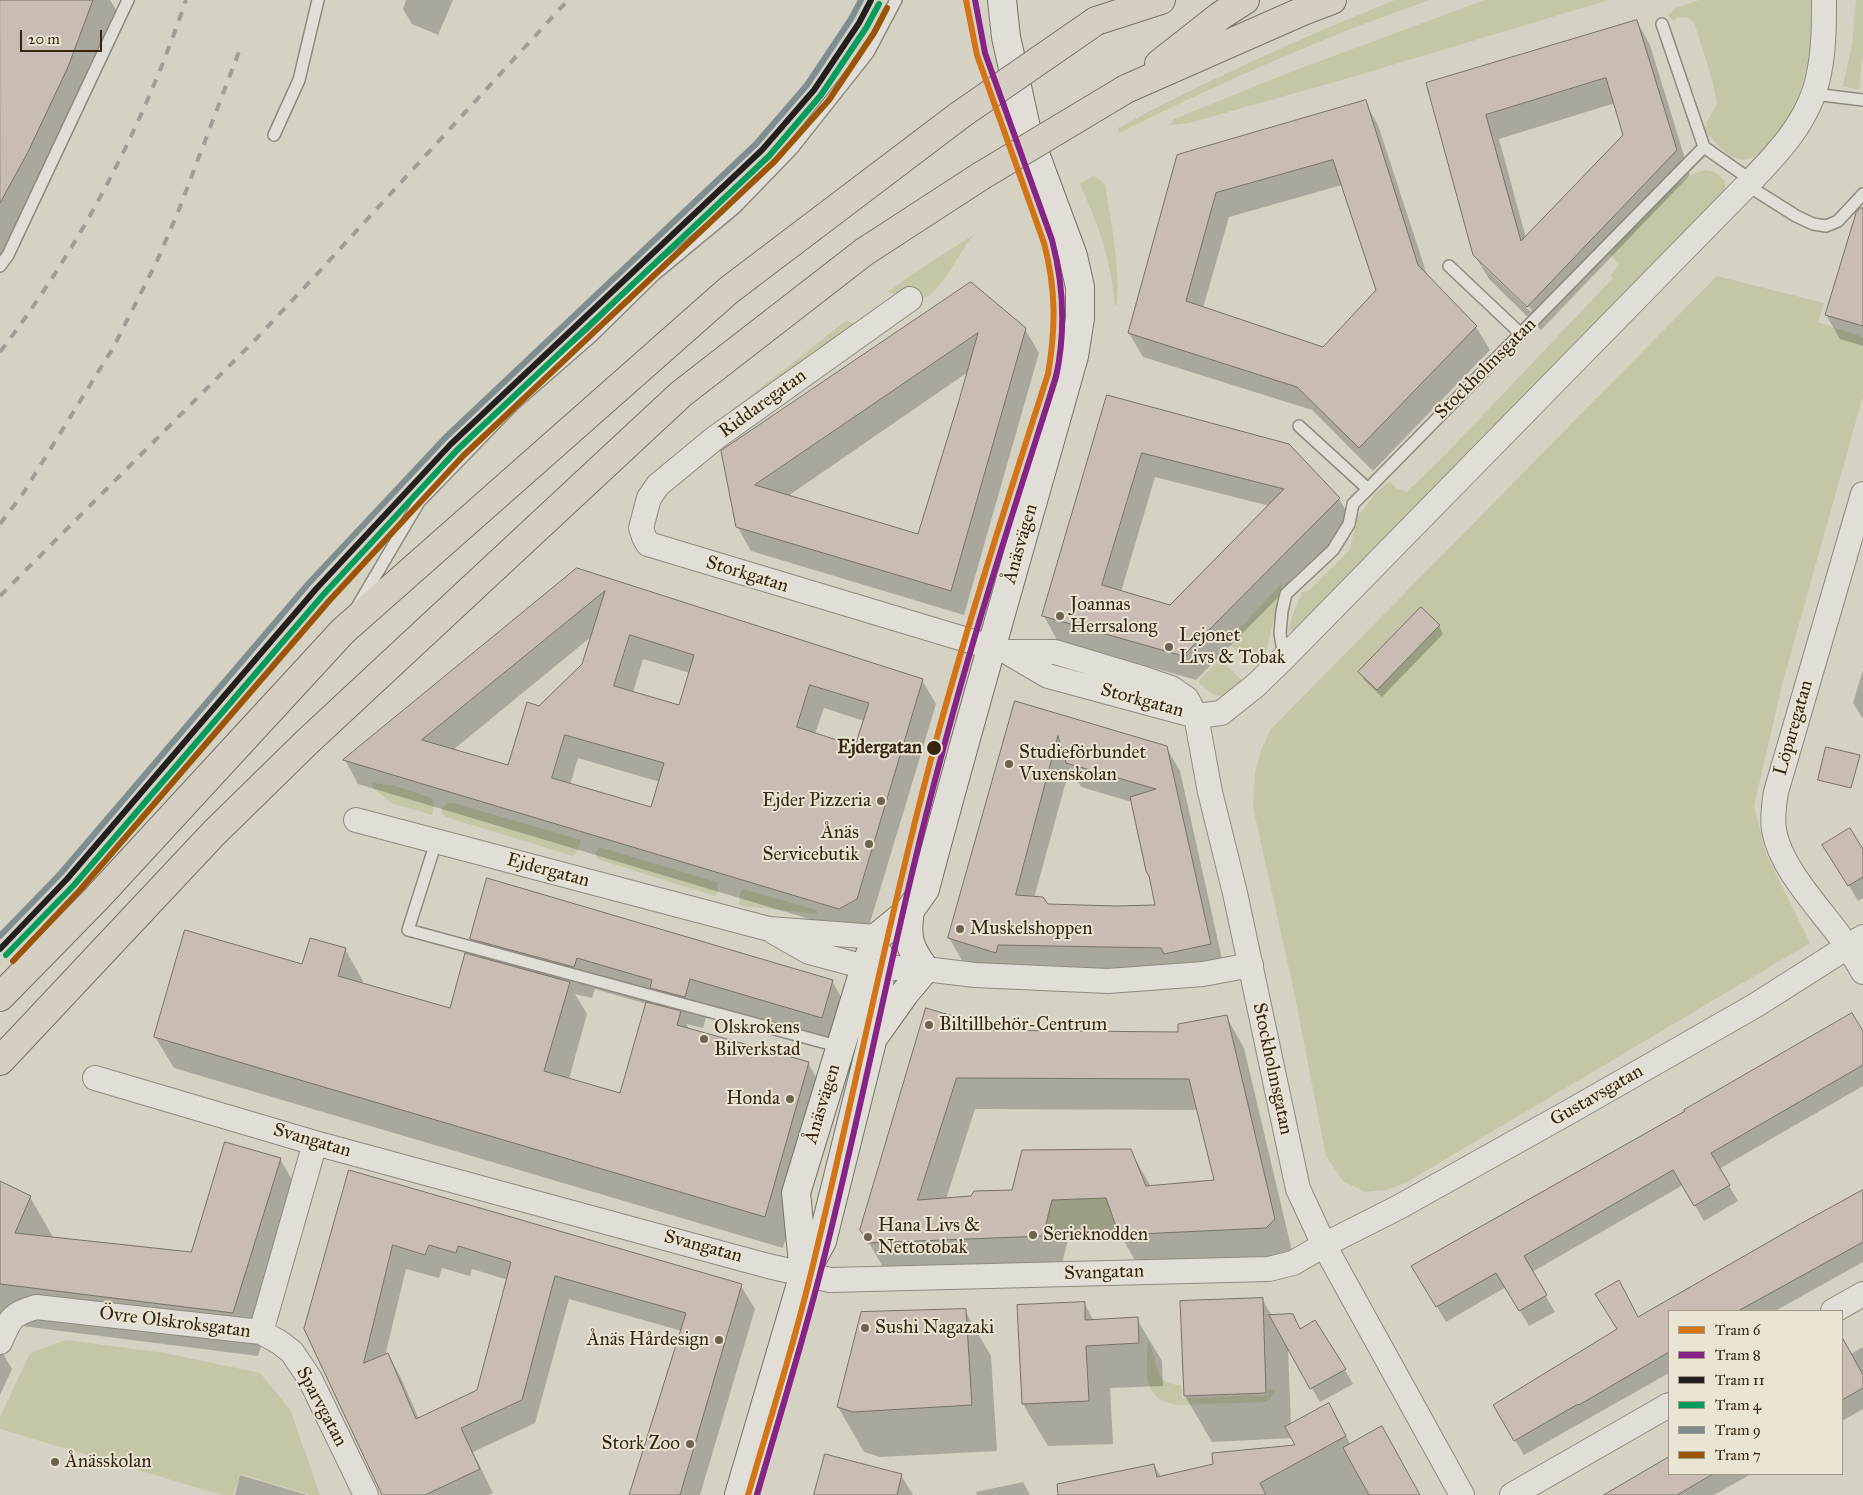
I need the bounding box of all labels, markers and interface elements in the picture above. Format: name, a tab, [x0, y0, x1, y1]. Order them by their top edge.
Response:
scale bar	[22, 20, 105, 52]
text: 20 m	[28, 30, 60, 48]
street label: Stockholmsgatan	[1430, 313, 1542, 425]
street label: Riddaregatan	[715, 365, 811, 443]
street label: Ånäsvägen	[999, 501, 1043, 587]
street label: Storkgatan	[703, 552, 791, 598]
place label: Joannas Herrsalong	[1070, 594, 1157, 638]
marker: Joannas Herrsalong	[1054, 610, 1066, 622]
place label: Lejonet Livs & Tobak	[1179, 625, 1286, 669]
marker: Lejonet Livs & Tobak	[1163, 641, 1175, 653]
street label: Löparegatan	[1770, 678, 1818, 778]
street label: Storkgatan	[1098, 679, 1186, 723]
place label: Ejdergatan	[837, 737, 922, 759]
marker: Ejdergatan	[925, 739, 943, 757]
place label: Studieförbundet Vuxenskolan	[1019, 742, 1146, 786]
marker: Studieförbundet Vuxenskolan	[1003, 758, 1015, 770]
place label: Ejder Pizzeria	[762, 790, 871, 812]
marker: Ejder Pizzeria	[875, 795, 887, 807]
place label: Ånäs Servicebutik	[762, 822, 859, 866]
marker: Ånäs Servicebutik	[863, 838, 875, 850]
street label: Ejdergatan	[504, 849, 592, 893]
place label: Muskelshoppen	[970, 918, 1092, 940]
marker: Muskelshoppen	[954, 923, 966, 935]
street label: Stockholmsgatan	[1247, 1001, 1297, 1137]
place label: Biltillbehör-Centrum	[939, 1014, 1107, 1036]
place label: Olskrokens Bilverkstad	[714, 1017, 800, 1061]
marker: Biltillbehör-Centrum	[923, 1019, 935, 1031]
marker: Olskrokens Bilverkstad	[698, 1033, 710, 1045]
street label: Gustavsgatan	[1546, 1060, 1648, 1132]
street label: Ånäsvägen	[800, 1061, 846, 1147]
place label: Honda	[726, 1088, 780, 1110]
marker: Honda	[784, 1093, 796, 1105]
street label: Svangatan	[270, 1119, 354, 1163]
place label: Hana Livs & Nettotobak	[878, 1215, 980, 1259]
place label: Serieknodden	[1043, 1224, 1148, 1246]
street label: Svangatan	[661, 1226, 745, 1268]
marker: Serieknodden	[1027, 1229, 1039, 1241]
marker: Hana Livs & Nettotobak	[862, 1231, 874, 1243]
street label: Svangatan	[1064, 1260, 1144, 1286]
street label: Övre Olskroksgatan	[98, 1302, 252, 1344]
legend	[1668, 1310, 1843, 1475]
place label: Sushi Nagazaki	[875, 1317, 994, 1339]
text: Tram 6	[1715, 1321, 1760, 1339]
marker: Sushi Nagazaki	[859, 1322, 871, 1334]
place label: Ånäs Hårdesign	[587, 1329, 709, 1351]
marker: Ånäs Hårdesign	[713, 1334, 725, 1346]
text: Tram 8	[1715, 1346, 1761, 1364]
street label: Sparvgatan	[291, 1363, 351, 1451]
text: Tram 11	[1715, 1371, 1765, 1389]
text: Tram 4	[1715, 1396, 1761, 1414]
text: Tram 9	[1715, 1421, 1761, 1439]
place label: Stork Zoo	[601, 1433, 680, 1455]
marker: Stork Zoo	[684, 1438, 696, 1450]
text: Tram 7	[1715, 1446, 1761, 1464]
place label: Ånässkolan	[65, 1451, 152, 1473]
marker: Ånässkolan	[49, 1456, 61, 1468]

